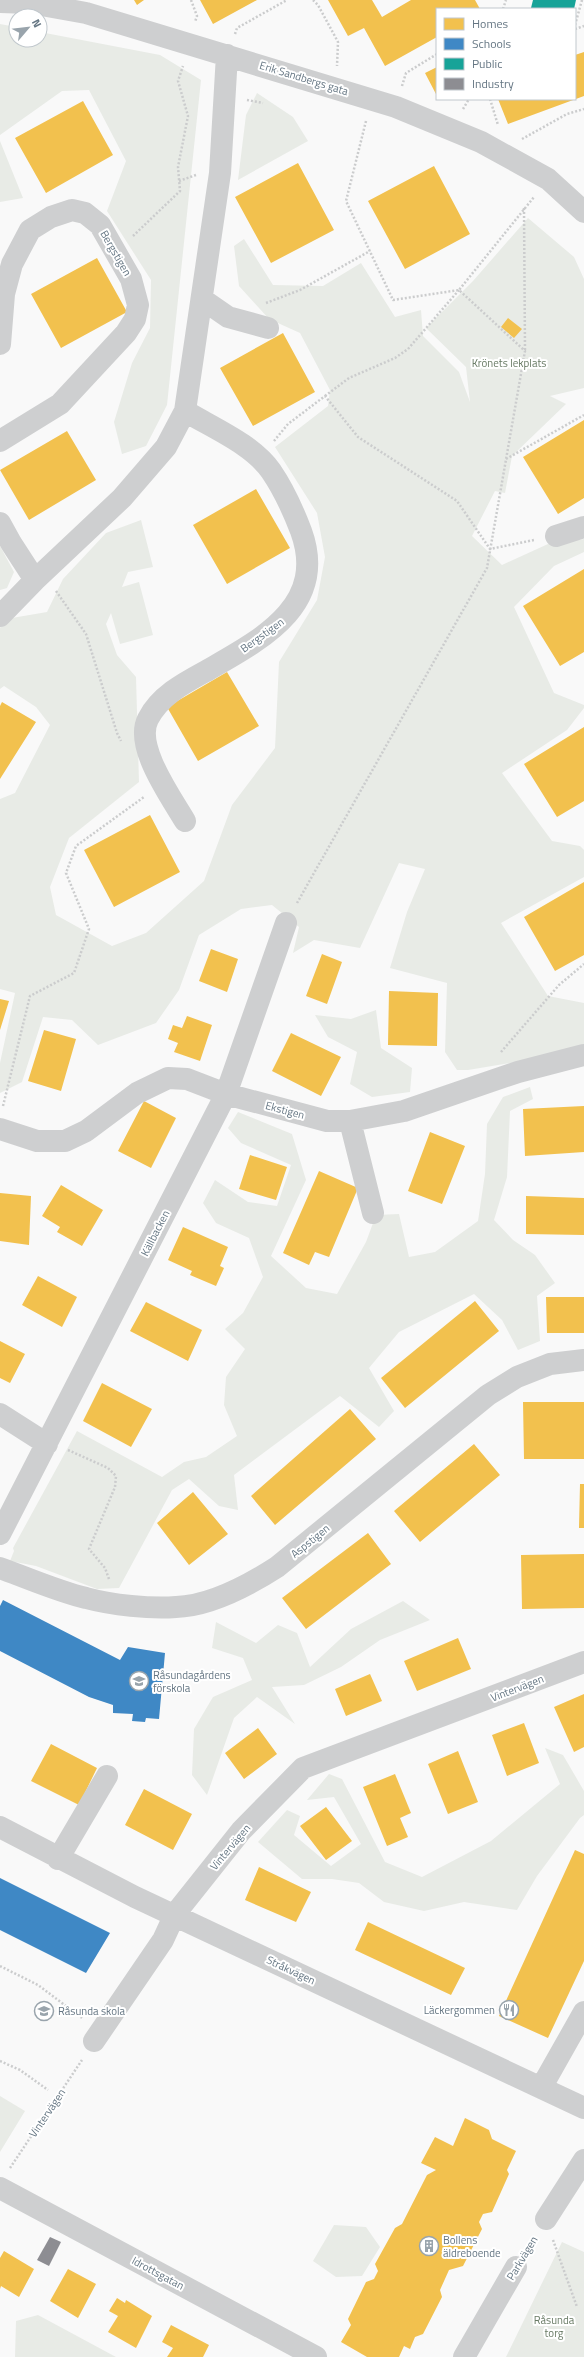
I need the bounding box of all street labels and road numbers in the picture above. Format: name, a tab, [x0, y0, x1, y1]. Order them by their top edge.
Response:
street label: Erik Sandbergs gata	[258, 57, 351, 99]
street label: Bergstigen	[97, 227, 136, 279]
street label: Bergstigen	[237, 614, 287, 656]
street label: Ekstigen	[264, 1097, 306, 1123]
street label: Källbacken	[137, 1207, 173, 1259]
street label: Aspstigen	[287, 1520, 333, 1562]
street label: Vintervägen	[488, 1671, 546, 1705]
street label: Vintervägen	[206, 1820, 254, 1873]
street label: Stråkvägen	[264, 1952, 318, 1988]
street label: Vintervägen	[25, 2085, 69, 2141]
street label: Parkvägen	[503, 2233, 541, 2283]
street label: Idrottsgatan	[129, 2253, 187, 2294]

